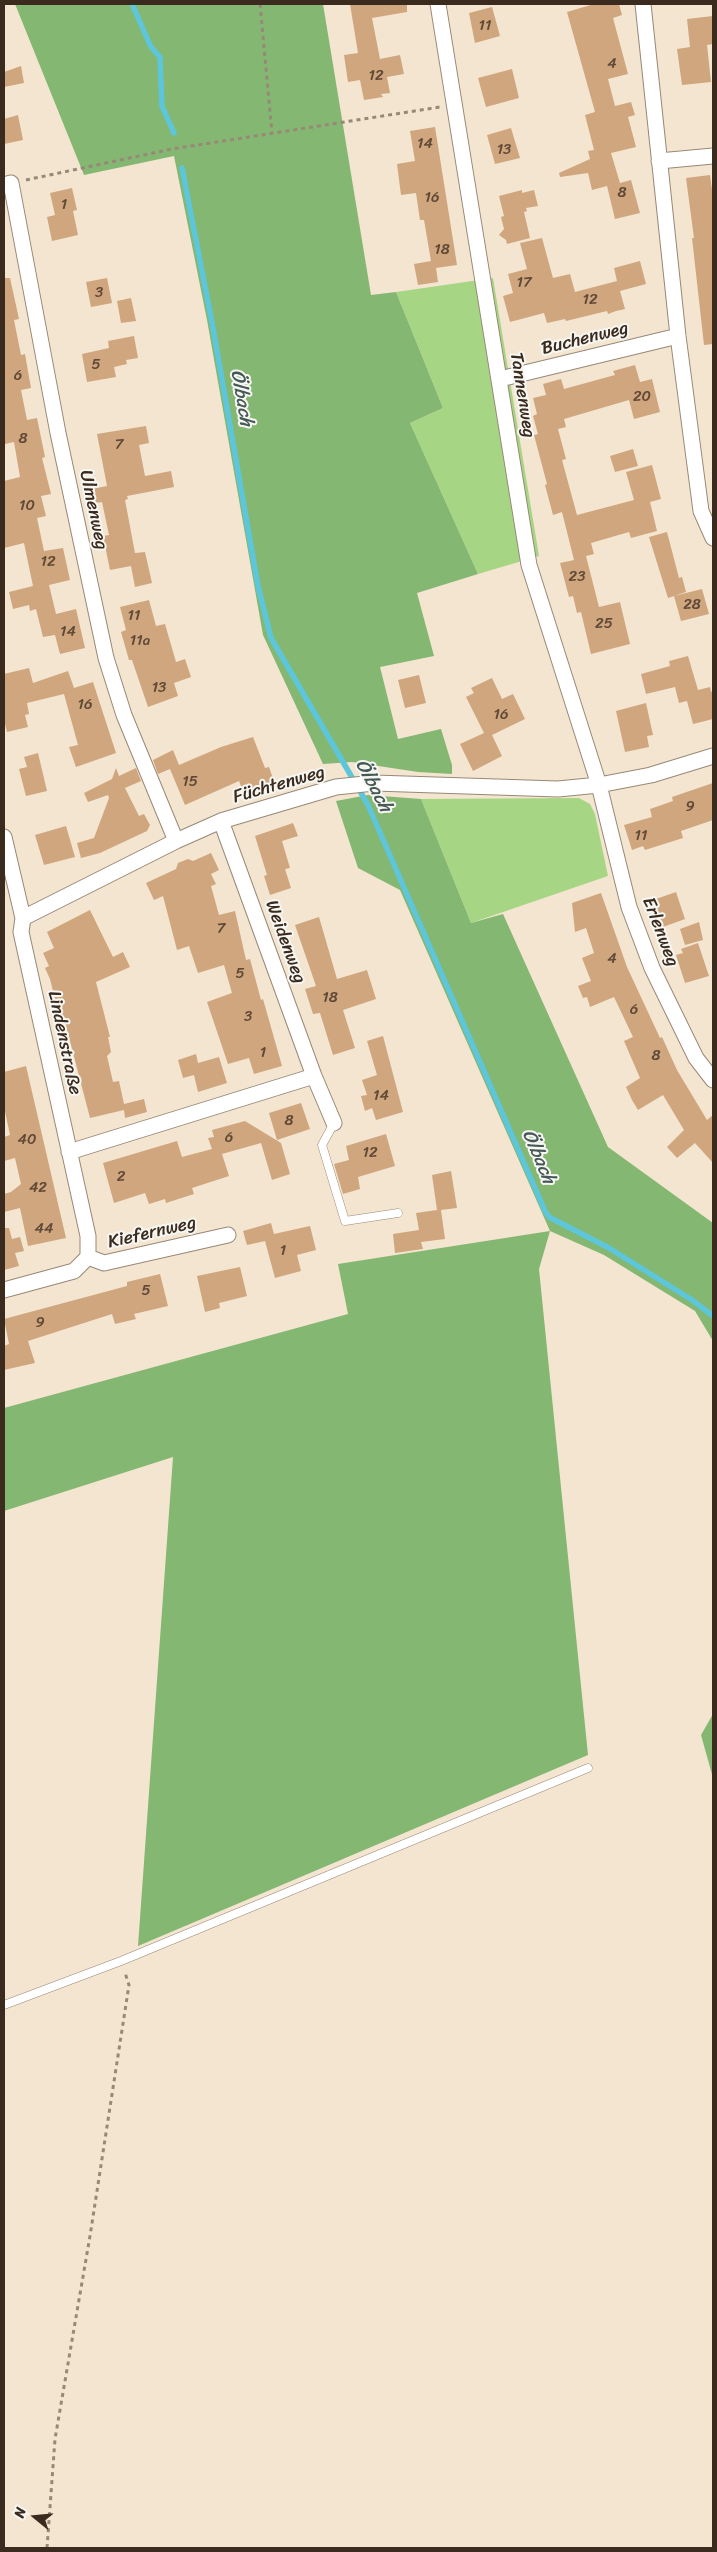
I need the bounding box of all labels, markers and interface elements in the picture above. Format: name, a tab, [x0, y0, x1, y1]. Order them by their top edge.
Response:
house number: 11	[479, 17, 491, 35]
house number: 4	[607, 55, 617, 73]
house number: 12	[368, 67, 384, 85]
house number: 14	[417, 135, 433, 153]
house number: 13	[497, 141, 511, 159]
house number: 8	[617, 184, 627, 202]
house number: 16	[425, 189, 439, 207]
house number: 1	[61, 196, 67, 214]
house number: 18	[434, 241, 450, 259]
house number: 17	[517, 274, 531, 292]
house number: 3	[95, 284, 103, 302]
house number: 12	[582, 291, 598, 309]
street label: Buchenweg	[539, 318, 631, 360]
street label: Tannenweg	[505, 351, 539, 439]
house number: 5	[91, 356, 101, 374]
house number: 6	[14, 367, 22, 385]
water label: Ölbach	[225, 368, 257, 428]
house number: 20	[633, 388, 651, 406]
house number: 8	[18, 430, 28, 448]
house number: 7	[115, 436, 123, 454]
street label: Ulmenweg	[74, 468, 112, 552]
house number: 10	[19, 497, 35, 515]
house number: 12	[40, 553, 56, 571]
house number: 23	[569, 568, 585, 586]
house number: 28	[683, 596, 701, 614]
house number: 11	[128, 607, 140, 625]
house number: 25	[595, 615, 613, 633]
house number: 14	[60, 623, 76, 641]
house number: 11a	[130, 632, 150, 650]
house number: 13	[152, 679, 166, 697]
house number: 16	[78, 696, 92, 714]
house number: 16	[494, 706, 508, 724]
water label: Ölbach	[350, 756, 396, 816]
street label: Füchtenweg	[230, 762, 328, 808]
house number: 15	[182, 773, 198, 791]
house number: 9	[685, 798, 695, 816]
house number: 11	[635, 827, 647, 845]
street label: Erlenweg	[637, 894, 683, 970]
street label: Weidenweg	[260, 898, 310, 986]
house number: 7	[217, 920, 225, 938]
house number: 4	[607, 950, 617, 968]
house number: 5	[235, 965, 245, 983]
street label: Lindenstraße	[42, 989, 86, 1097]
house number: 18	[322, 989, 338, 1007]
house number: 6	[630, 1001, 638, 1019]
house number: 3	[244, 1008, 252, 1026]
house number: 1	[260, 1044, 266, 1062]
house number: 8	[651, 1047, 661, 1065]
house number: 14	[373, 1087, 389, 1105]
house number: 8	[284, 1112, 294, 1130]
water label: Ölbach	[516, 1126, 560, 1188]
house number: 6	[225, 1129, 233, 1147]
house number: 40	[18, 1131, 36, 1149]
house number: 12	[362, 1144, 378, 1162]
house number: 2	[117, 1168, 125, 1186]
house number: 42	[29, 1179, 47, 1197]
street label: Kiefernweg	[106, 1212, 198, 1254]
house number: 44	[35, 1220, 53, 1238]
house number: 1	[280, 1242, 286, 1260]
house number: 5	[141, 1282, 151, 1300]
house number: 9	[35, 1314, 45, 1332]
north arrow	[10, 2492, 60, 2542]
text: N	[7, 2504, 34, 2521]

